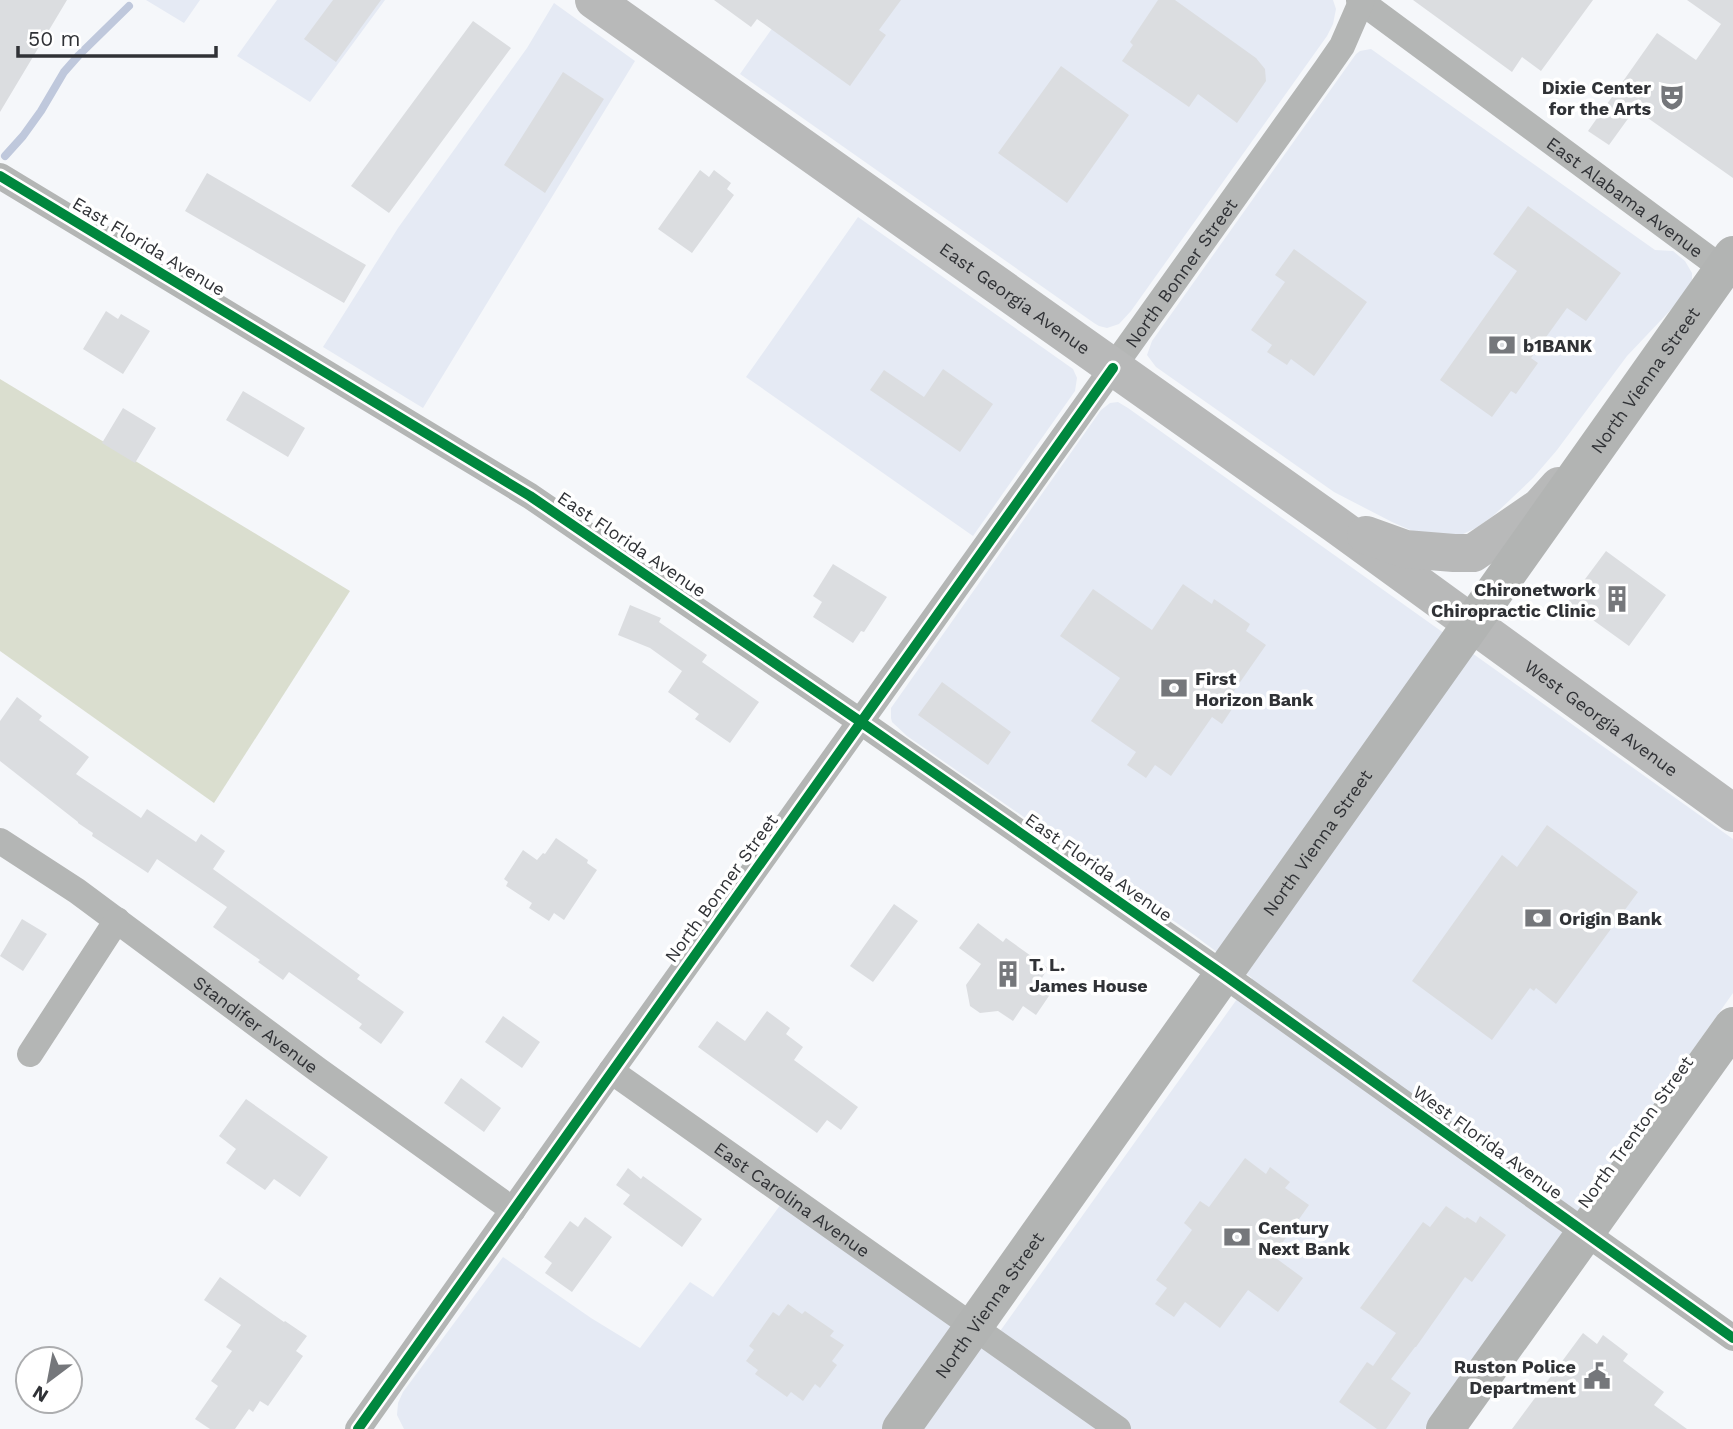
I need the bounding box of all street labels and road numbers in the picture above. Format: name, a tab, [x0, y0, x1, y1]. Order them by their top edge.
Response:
street label: East Alabama Avenue	[1543, 132, 1708, 261]
street label: East Florida Avenue	[69, 192, 229, 300]
street label: North Bonner Street	[1120, 194, 1241, 351]
street label: East Georgia Avenue	[936, 238, 1095, 358]
street label: North Vienna Street	[1586, 302, 1704, 457]
street label: East Florida Avenue	[554, 487, 710, 601]
street label: West Georgia Avenue	[1521, 655, 1682, 780]
street label: North Vienna Street	[1258, 765, 1376, 920]
street label: East Florida Avenue	[1022, 808, 1176, 926]
street label: North Bonner Street	[660, 809, 782, 966]
street label: Standifer Avenue	[190, 971, 323, 1077]
street label: North Trenton Street	[1573, 1051, 1698, 1212]
street label: West Florida Avenue	[1409, 1081, 1567, 1203]
street label: East Carolina Avenue	[710, 1137, 874, 1261]
street label: North Vienna Street	[930, 1227, 1048, 1382]

